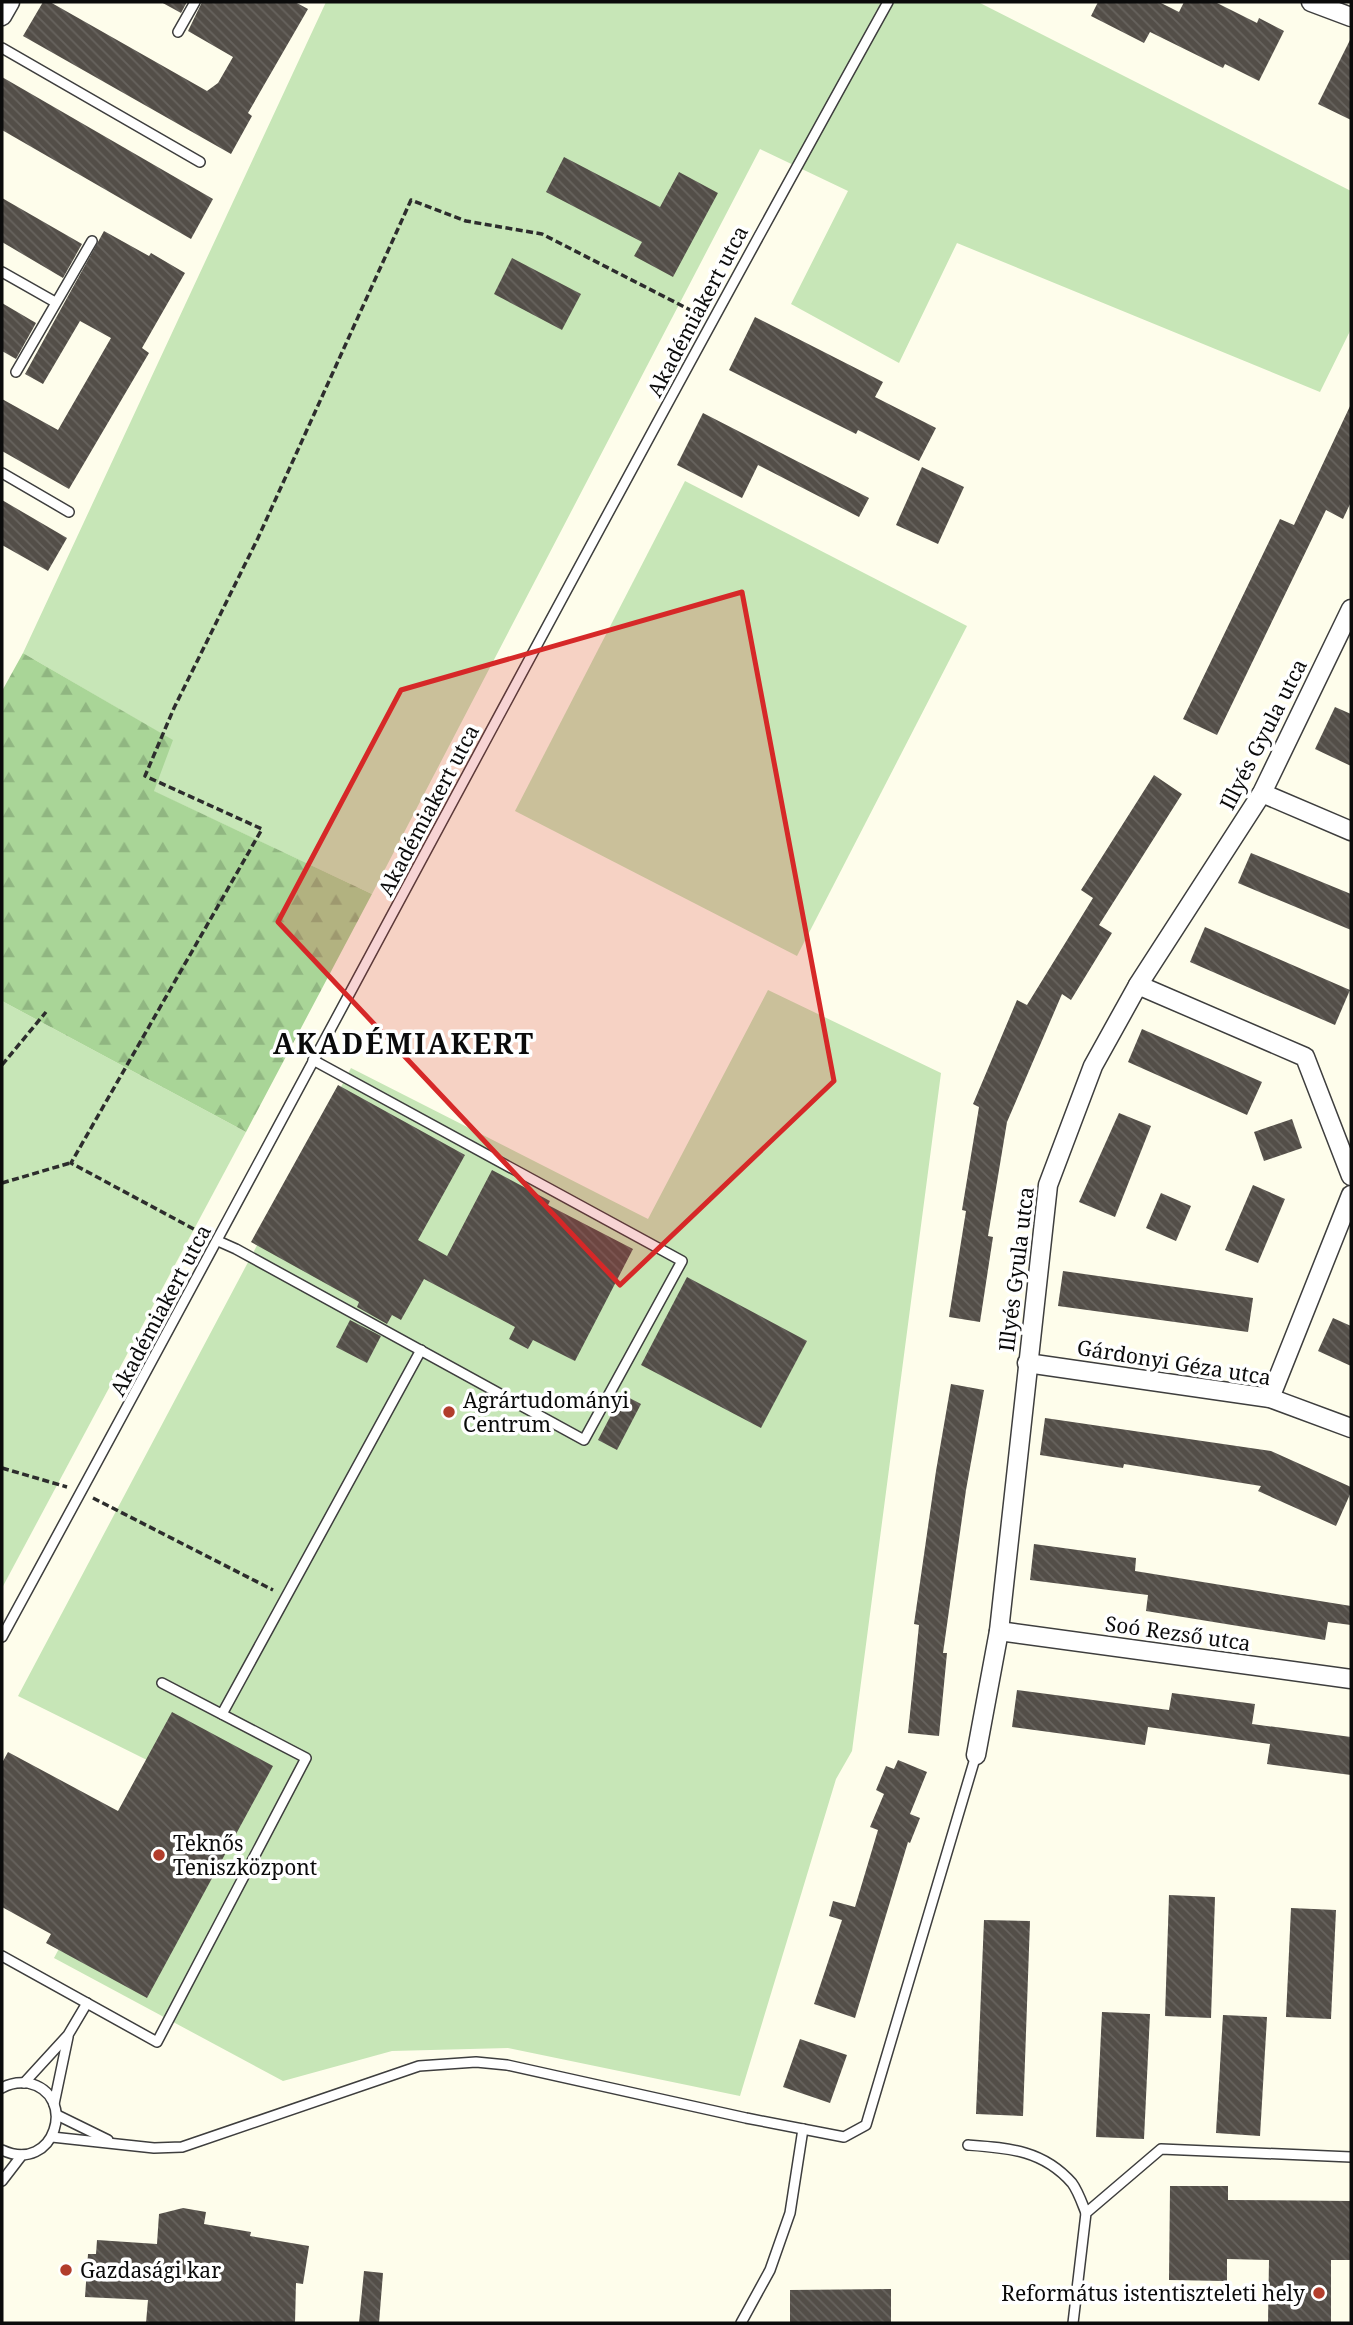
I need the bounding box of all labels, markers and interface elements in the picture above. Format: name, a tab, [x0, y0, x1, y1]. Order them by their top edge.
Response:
street label: Akadémiakert utca	[640, 220, 754, 402]
street label: Illyés Gyula utca	[1213, 654, 1313, 814]
street label: Akadémiakert utca	[371, 719, 485, 901]
district label: AKADÉMIAKERT	[273, 1024, 535, 1062]
street label: Illyés Gyula utca	[992, 1185, 1040, 1353]
street label: Akadémiakert utca	[103, 1219, 217, 1401]
street label: Gárdonyi Géza utca	[1075, 1333, 1273, 1391]
place label: Agrártudományi Centrum	[463, 1386, 629, 1438]
marker: Agrártudományi Centrum	[441, 1404, 457, 1420]
street label: Soó Rezső utca	[1103, 1609, 1253, 1657]
place label: Teknős Teniszközpont	[173, 1829, 317, 1881]
marker: Teknős Teniszközpont	[151, 1847, 167, 1863]
place label: Gazdasági kar	[80, 2256, 221, 2284]
marker: Gazdasági kar	[58, 2262, 74, 2278]
place label: Református istentiszteleti hely	[1001, 2279, 1305, 2307]
marker: Református istentiszteleti hely	[1311, 2285, 1327, 2301]

